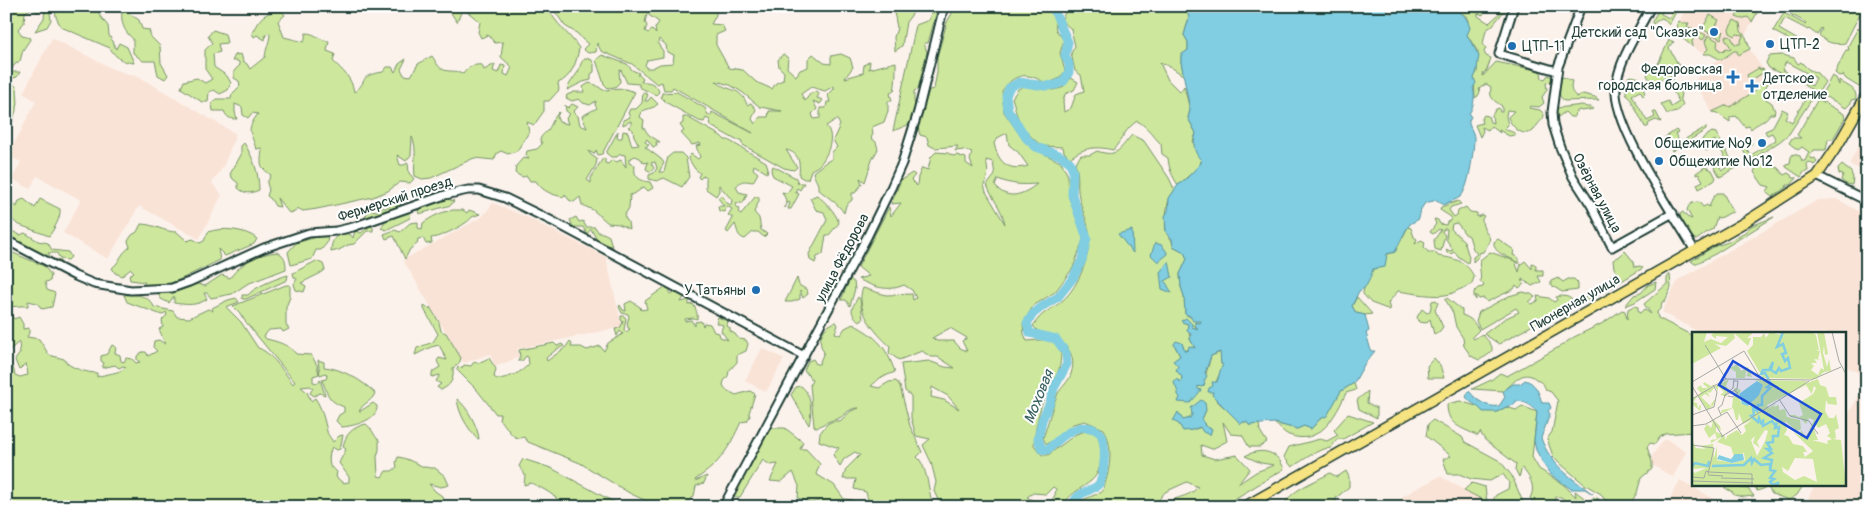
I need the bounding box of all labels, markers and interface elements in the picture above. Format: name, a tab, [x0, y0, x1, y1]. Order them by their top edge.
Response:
place label: Детский сад "Сказка"	[1571, 24, 1704, 41]
marker: Детский сад "Сказка"	[1708, 26, 1720, 38]
place label: ЦТП-2	[1780, 36, 1820, 53]
place label: ЦТП-11	[1522, 38, 1565, 55]
marker: ЦТП-2	[1764, 38, 1776, 50]
marker: ЦТП-11	[1506, 40, 1518, 52]
place label: Федоровская городская больница	[1599, 61, 1722, 94]
marker: Федоровская городская больница	[1726, 70, 1740, 84]
place label: Детское отделение	[1762, 70, 1827, 103]
marker: Детское отделение	[1745, 79, 1759, 93]
place label: Общежитие №9	[1654, 135, 1752, 152]
marker: Общежитие №9	[1756, 137, 1768, 149]
street label: Озёрная улица	[1569, 150, 1625, 236]
place label: Общежитие №12	[1669, 153, 1773, 170]
marker: Общежитие №12	[1653, 155, 1665, 167]
street label: Фермерский проезд	[336, 172, 455, 226]
street label: улица Фёдорова	[811, 211, 873, 306]
street label: Пионерная улица	[1527, 270, 1623, 336]
place label: У Татьяны	[684, 282, 746, 299]
marker: У Татьяны	[750, 284, 762, 296]
inset map	[1692, 332, 1846, 486]
water label: Моховая	[1020, 366, 1059, 426]

